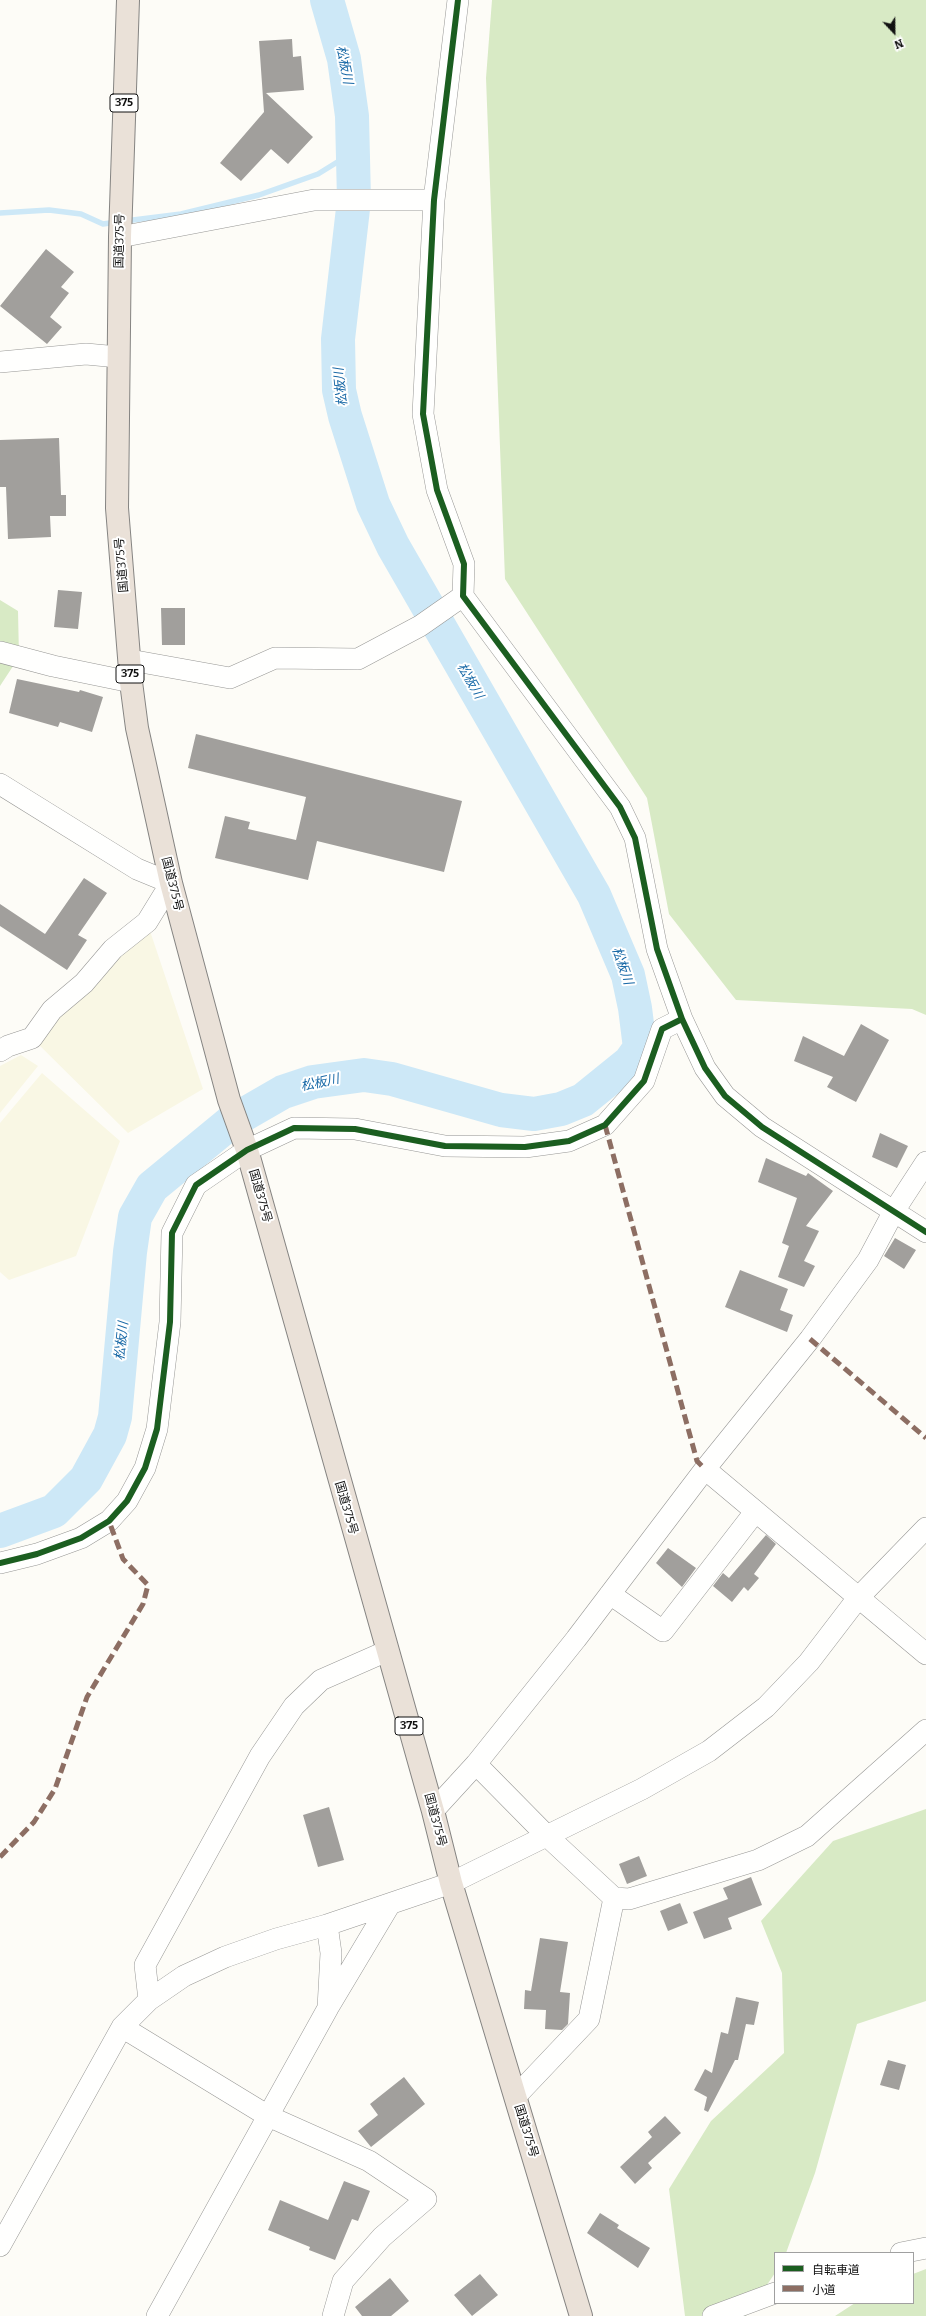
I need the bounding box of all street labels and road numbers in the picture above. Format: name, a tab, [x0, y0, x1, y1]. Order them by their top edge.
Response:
road number: 375	[110, 94, 138, 112]
street label: 国道375号	[112, 213, 128, 269]
street label: 国道375号	[112, 537, 132, 593]
road number: 375	[116, 665, 144, 683]
street label: 国道375号	[158, 856, 186, 912]
street label: 国道375号	[245, 1168, 275, 1224]
street label: 国道375号	[331, 1480, 361, 1536]
road number: 375	[395, 1717, 423, 1735]
street label: 国道375号	[421, 1792, 449, 1848]
street label: 国道375号	[511, 2103, 541, 2159]

